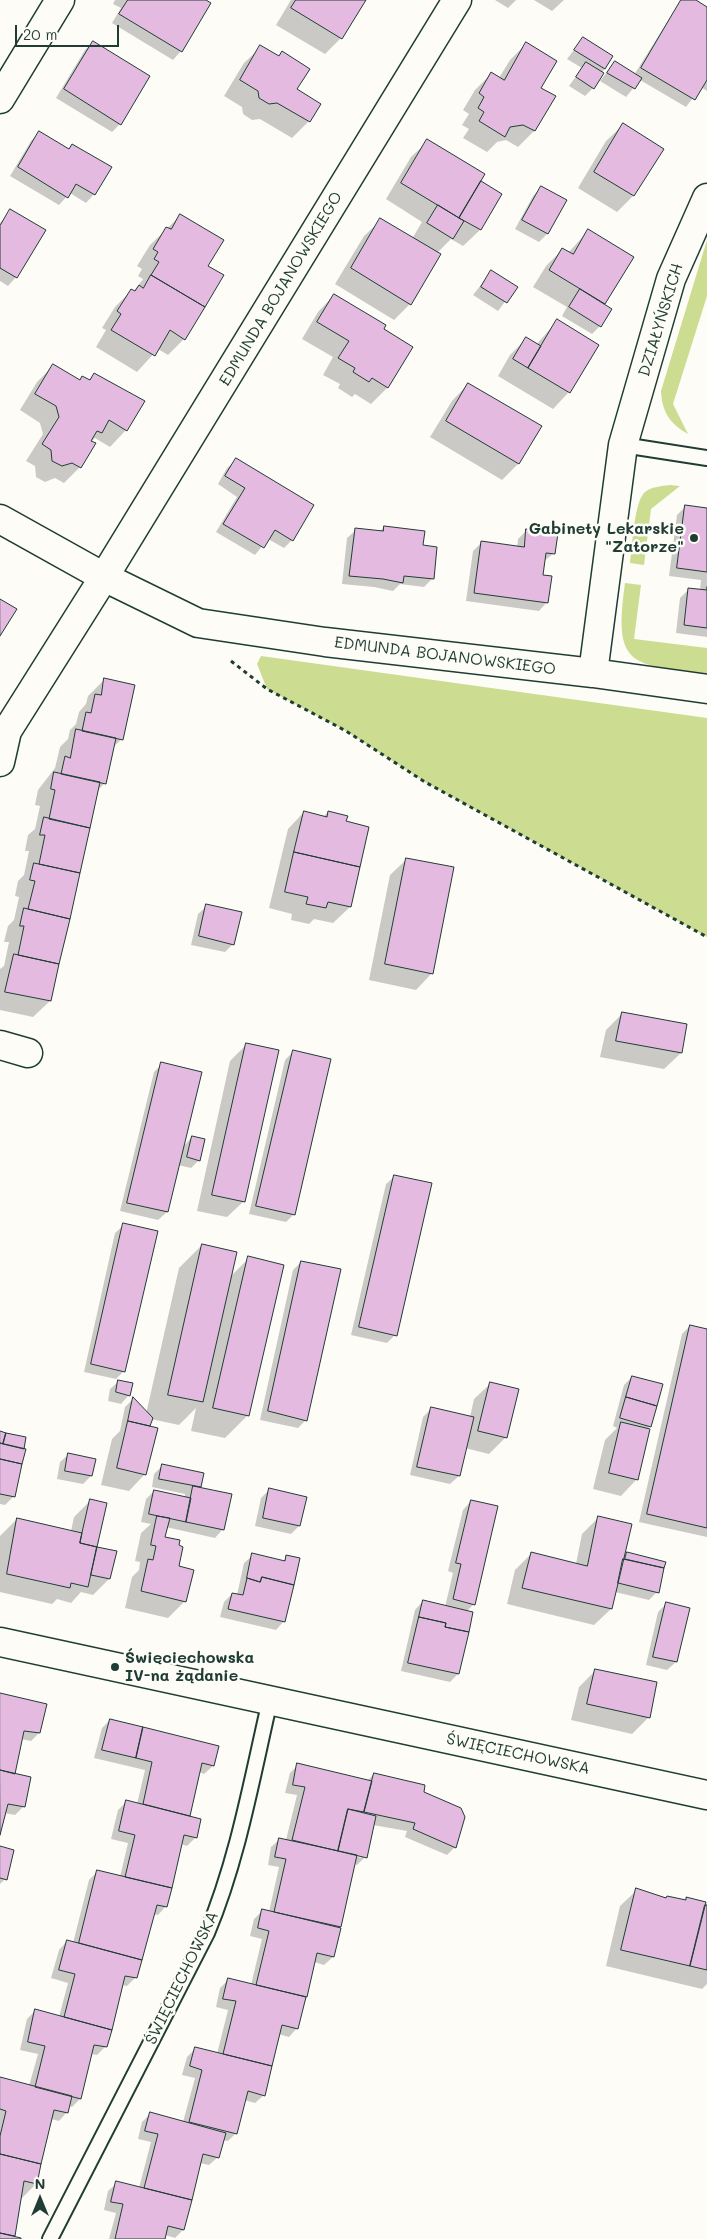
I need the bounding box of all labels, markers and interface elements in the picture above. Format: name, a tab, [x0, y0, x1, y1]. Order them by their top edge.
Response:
scale bar	[18, 15, 121, 47]
text: 20 m	[23, 24, 57, 44]
street label: EDMUNDA BOJANOWSKIEGO	[215, 188, 347, 390]
street label: DZIAŁYŃSKICH	[635, 261, 687, 379]
place label: Gabinety Lekarskie "Zatorze"	[529, 519, 684, 557]
marker: Gabinety Lekarskie "Zatorze"	[688, 532, 700, 544]
street label: EDMUNDA BOJANOWSKIEGO	[333, 633, 557, 679]
place label: Święciechowska IV-na żądanie	[125, 1648, 254, 1686]
marker: Święciechowska IV-na żądanie	[109, 1661, 121, 1673]
street label: ŚWIĘCIECHOWSKA	[445, 1729, 591, 1779]
street label: ŚWIĘCIECHOWSKA	[141, 1908, 223, 2048]
north arrow	[15, 2174, 65, 2224]
text: N	[35, 2174, 45, 2193]

